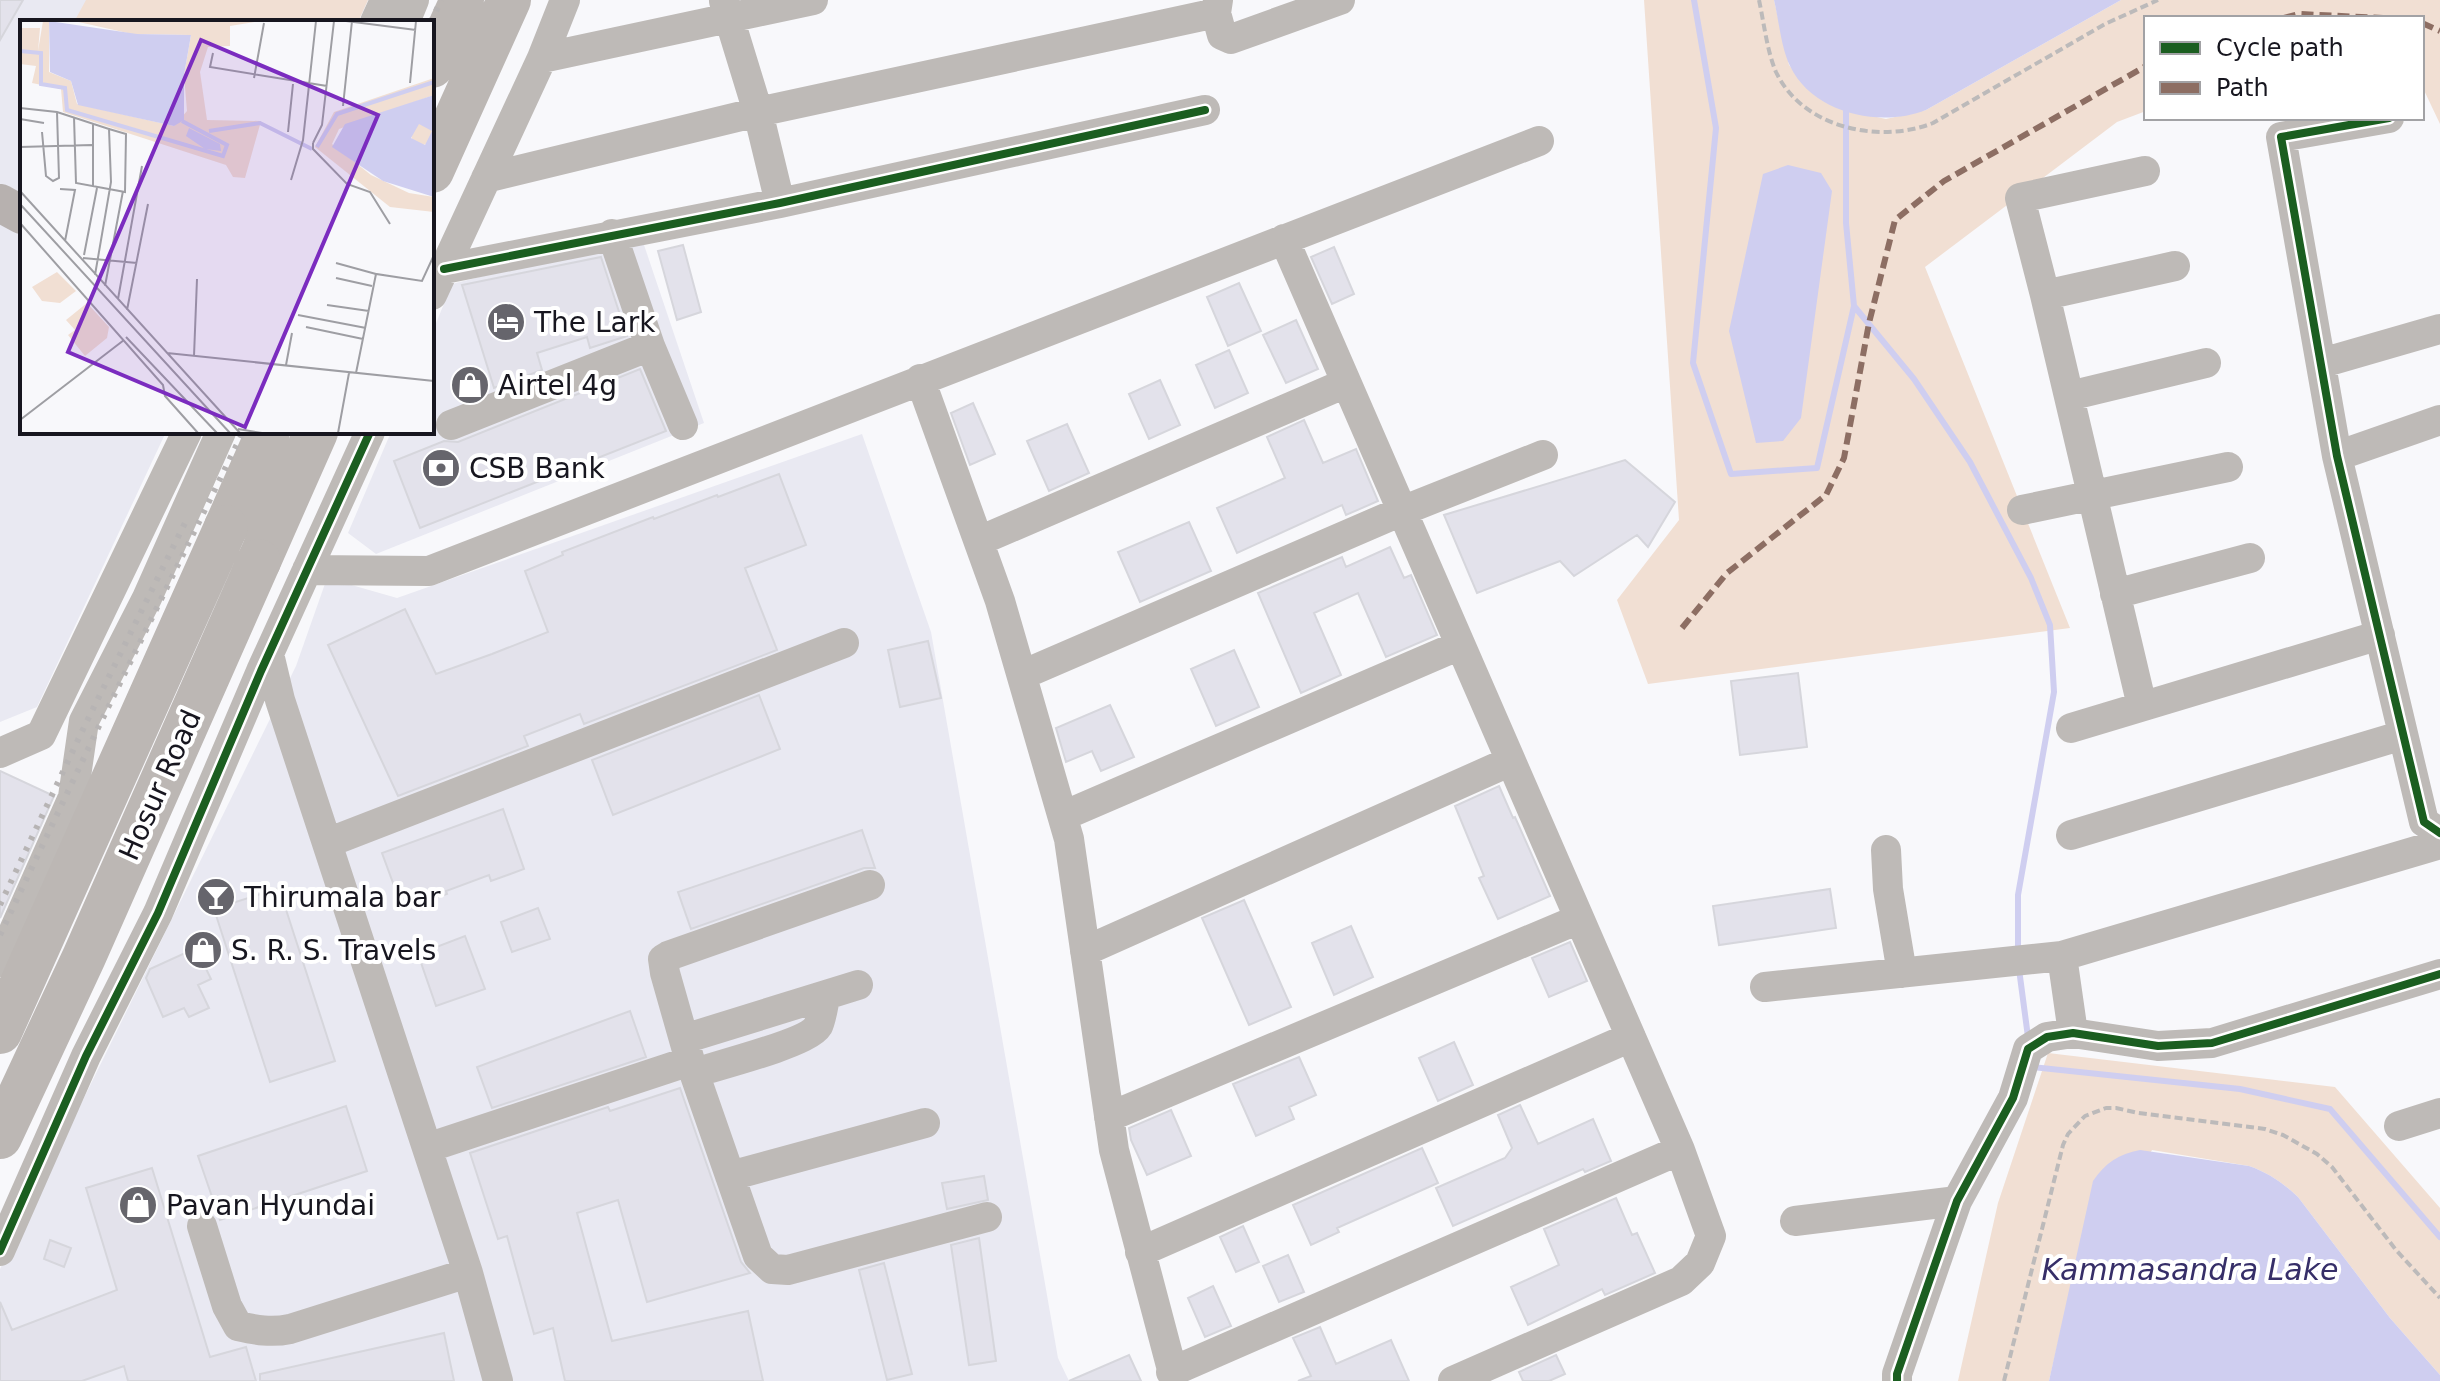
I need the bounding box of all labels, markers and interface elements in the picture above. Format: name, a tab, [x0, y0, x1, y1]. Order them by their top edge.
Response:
legend	[2144, 16, 2424, 120]
inset map	[20, 20, 434, 434]
text: Cycle path	[2216, 34, 2344, 62]
text: Path	[2216, 74, 2269, 102]
hotel icon: The Lark	[485, 301, 527, 343]
place label: The Lark	[533, 306, 656, 339]
shop icon: Airtel 4g	[449, 364, 491, 406]
place label: Airtel 4g	[498, 369, 617, 402]
bank icon: CSB Bank	[420, 447, 462, 489]
place label: CSB Bank	[469, 452, 606, 485]
street label: Hosur Road	[112, 705, 208, 865]
bar icon: Thirumala bar	[195, 876, 237, 918]
place label: Thirumala bar	[243, 881, 441, 914]
shop icon: S. R. S. Travels	[182, 929, 224, 971]
place label: S. R. S. Travels	[231, 934, 436, 967]
shop icon: Pavan Hyundai	[117, 1184, 159, 1226]
place label: Pavan Hyundai	[166, 1189, 375, 1222]
water label: Kammasandra Lake	[2041, 1252, 2339, 1287]

